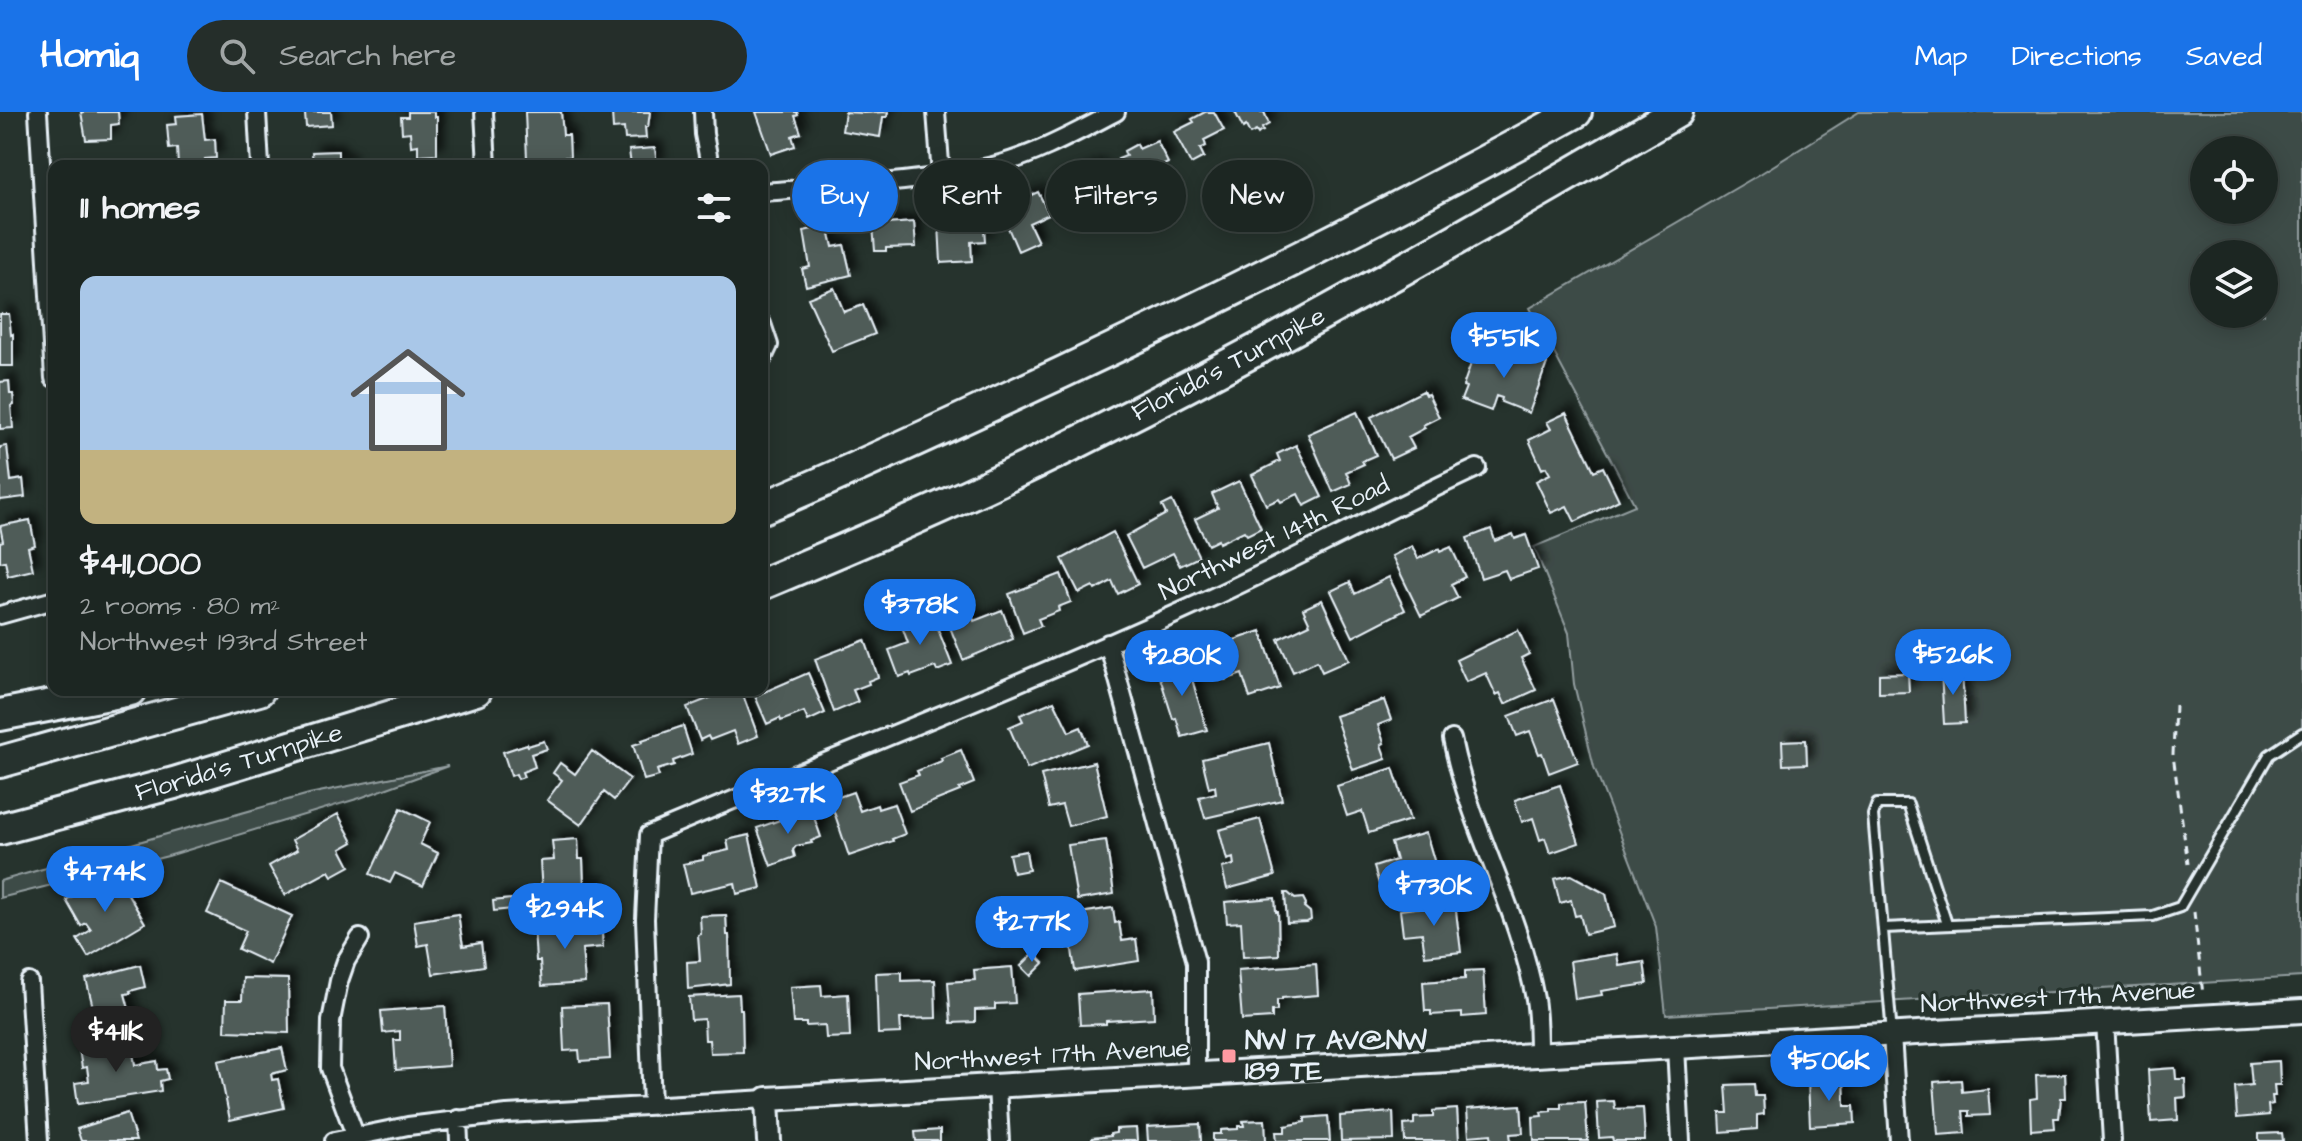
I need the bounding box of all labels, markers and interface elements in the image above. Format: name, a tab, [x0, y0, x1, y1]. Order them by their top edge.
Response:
search box	[187, 20, 747, 92]
text: Homiq	[40, 30, 139, 82]
icon: search	[215, 34, 259, 78]
text: Search here	[279, 35, 456, 77]
text: Map	[1915, 37, 1968, 76]
text: Directions	[2012, 37, 2142, 76]
text: Saved	[2186, 37, 2262, 76]
map controls	[2190, 136, 2278, 328]
button: locate	[2190, 136, 2278, 224]
chip: Buy	[792, 160, 898, 232]
chip: Rent	[914, 160, 1030, 232]
chip: Filters	[1046, 160, 1186, 232]
chip: New	[1202, 160, 1313, 232]
text: 11 homes	[80, 184, 200, 232]
icon: filters	[692, 186, 736, 230]
button: layers	[2190, 240, 2278, 328]
street label: Florida's Turnpike	[1125, 298, 1332, 430]
pin: $551K	[1448, 312, 1560, 380]
text: $551K	[1469, 320, 1539, 356]
icon: home	[336, 328, 480, 472]
street label: Northwest 14th Road	[1153, 467, 1395, 609]
text: $411,000	[80, 540, 201, 588]
pin: $378K	[864, 579, 976, 647]
text: $378K	[882, 587, 958, 623]
text: 2 rooms · 80 m²	[80, 588, 280, 624]
text: Northwest 193rd Street	[80, 624, 367, 660]
pin: $526K	[1897, 629, 2009, 697]
pin: $280K	[1126, 630, 1238, 698]
text: $526K	[1913, 637, 1993, 673]
text: $280K	[1143, 638, 1221, 674]
street label: Florida's Turnpike	[131, 714, 347, 810]
pin: $327K	[732, 768, 844, 836]
text: $327K	[751, 776, 825, 812]
pin: $474K	[49, 846, 161, 914]
text: $474K	[64, 854, 146, 890]
pin: $730K	[1378, 860, 1490, 928]
text: $730K	[1396, 868, 1472, 904]
pin: $294K	[509, 883, 621, 951]
text: $294K	[526, 891, 604, 927]
pin: $277K	[976, 896, 1088, 964]
text: $277K	[993, 904, 1071, 940]
street label: Northwest 17th Avenue	[1920, 972, 2196, 1022]
pin: $411K	[60, 1006, 172, 1074]
text: $411K	[89, 1014, 143, 1050]
place label: NW 17 AV@NW 189 TE	[1245, 1023, 1427, 1089]
street label: Northwest 17th Avenue	[914, 1030, 1190, 1080]
pin: $506K	[1773, 1035, 1885, 1103]
text: $506K	[1788, 1043, 1870, 1079]
marker: NW 17 AV@NW 189 TE	[1220, 1047, 1238, 1065]

